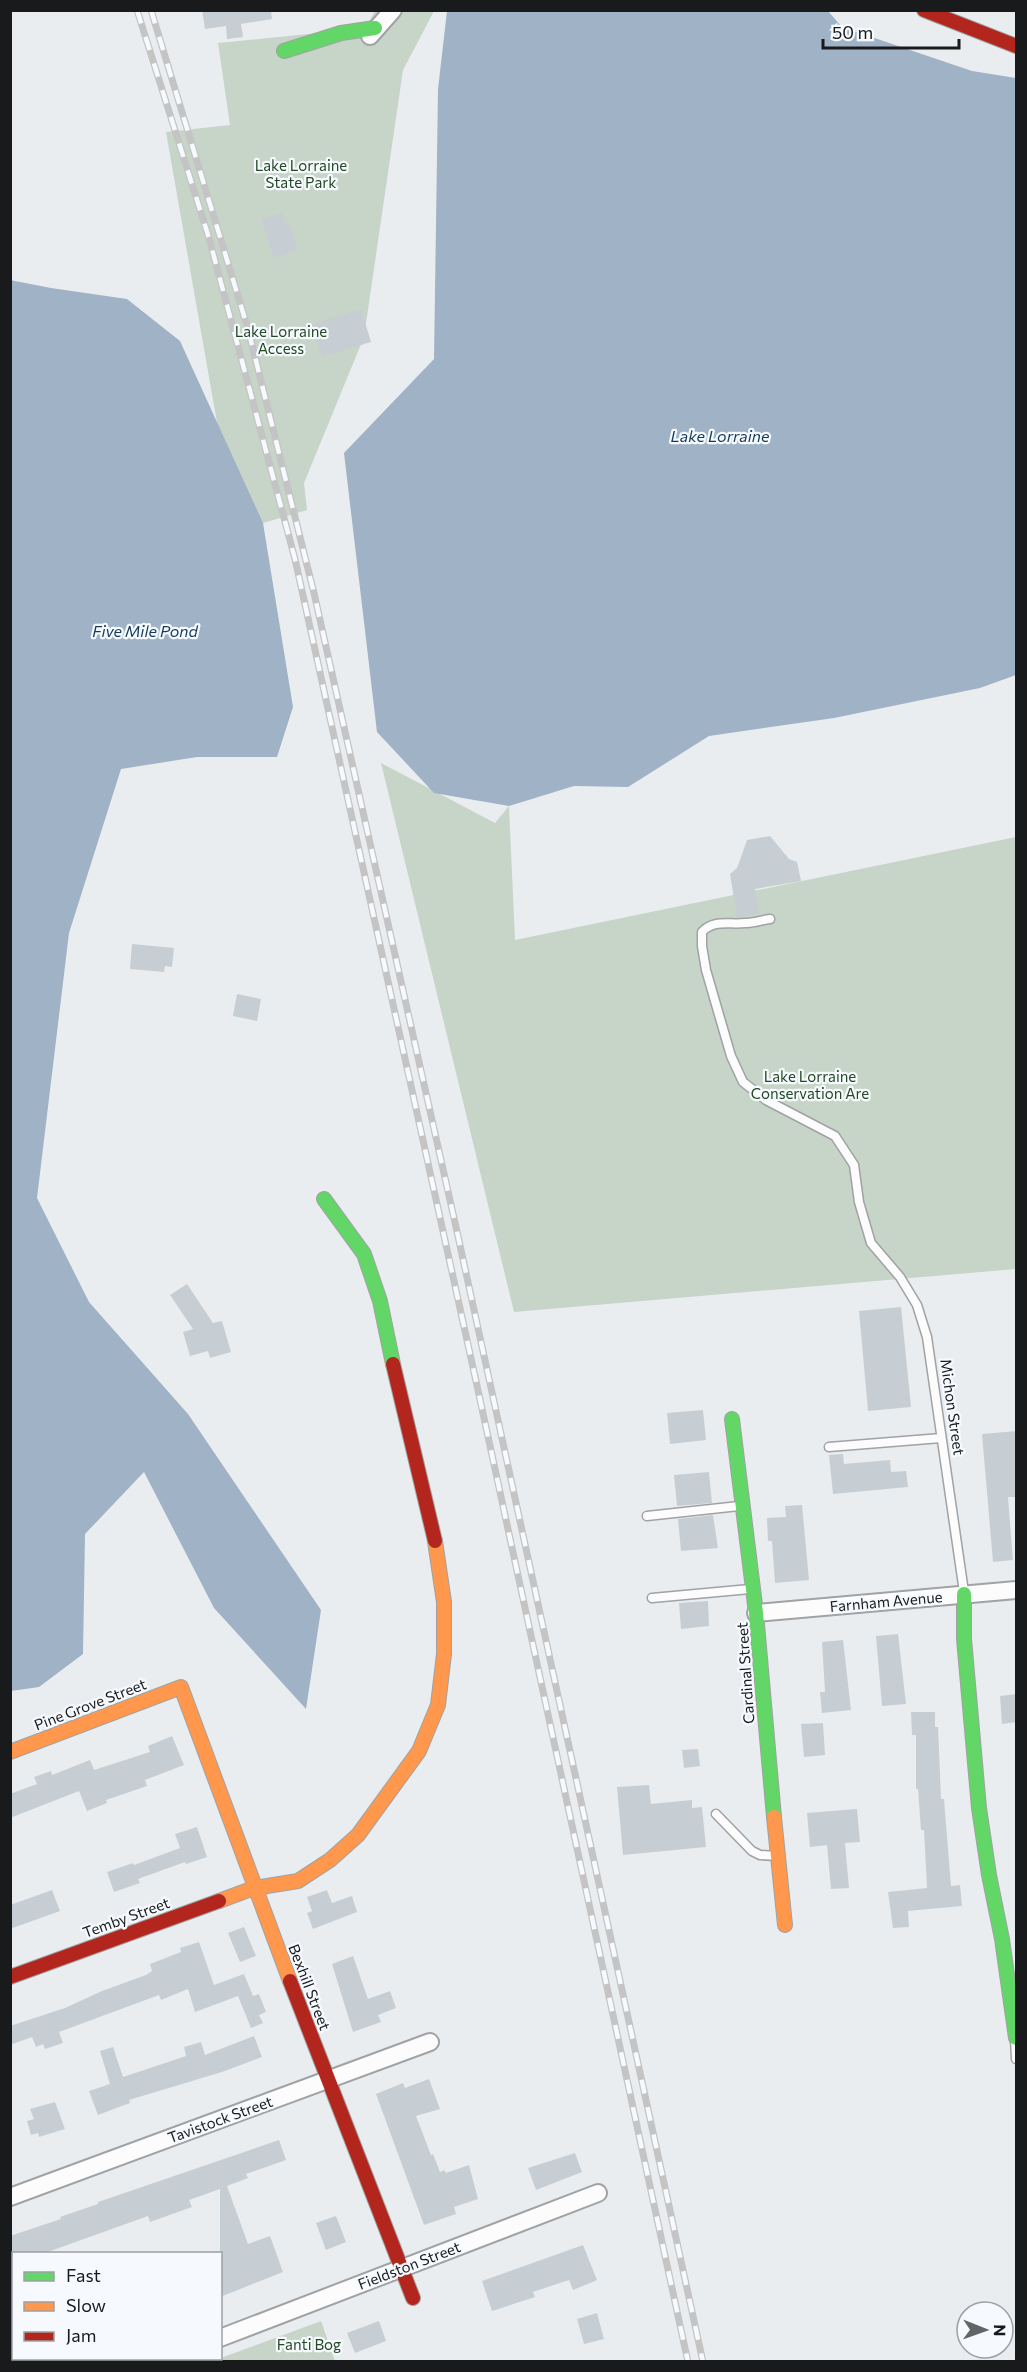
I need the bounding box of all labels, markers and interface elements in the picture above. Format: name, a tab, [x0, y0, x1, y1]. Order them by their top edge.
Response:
scale bar	[823, 12, 960, 50]
text: 50 m	[832, 21, 873, 43]
park label: Lake Lorraine State Park	[255, 156, 347, 191]
park label: Lake Lorraine Access	[235, 322, 327, 357]
water label: Lake Lorraine	[671, 426, 770, 445]
water label: Five Mile Pond	[92, 621, 199, 640]
park label: Lake Lorraine Conservation Are	[751, 1067, 869, 1102]
street label: Michon Street	[937, 1358, 969, 1456]
street label: Farnham Avenue	[829, 1587, 943, 1615]
street label: Cardinal Street	[732, 1622, 758, 1724]
street label: Pine Grove Street	[31, 1674, 149, 1734]
street label: Temby Street	[80, 1893, 172, 1941]
street label: Bexhill Street	[285, 1941, 335, 2033]
street label: Tavistock Street	[165, 2092, 275, 2146]
street label: Fieldston Street	[355, 2237, 463, 2293]
legend	[12, 2252, 222, 2360]
text: Fast	[66, 2264, 101, 2286]
text: Slow	[66, 2294, 106, 2316]
north arrow	[955, 2300, 1015, 2360]
text: Jam	[66, 2324, 96, 2346]
text: N	[991, 2324, 1010, 2336]
park label: Fanti Bog	[277, 2335, 341, 2353]

